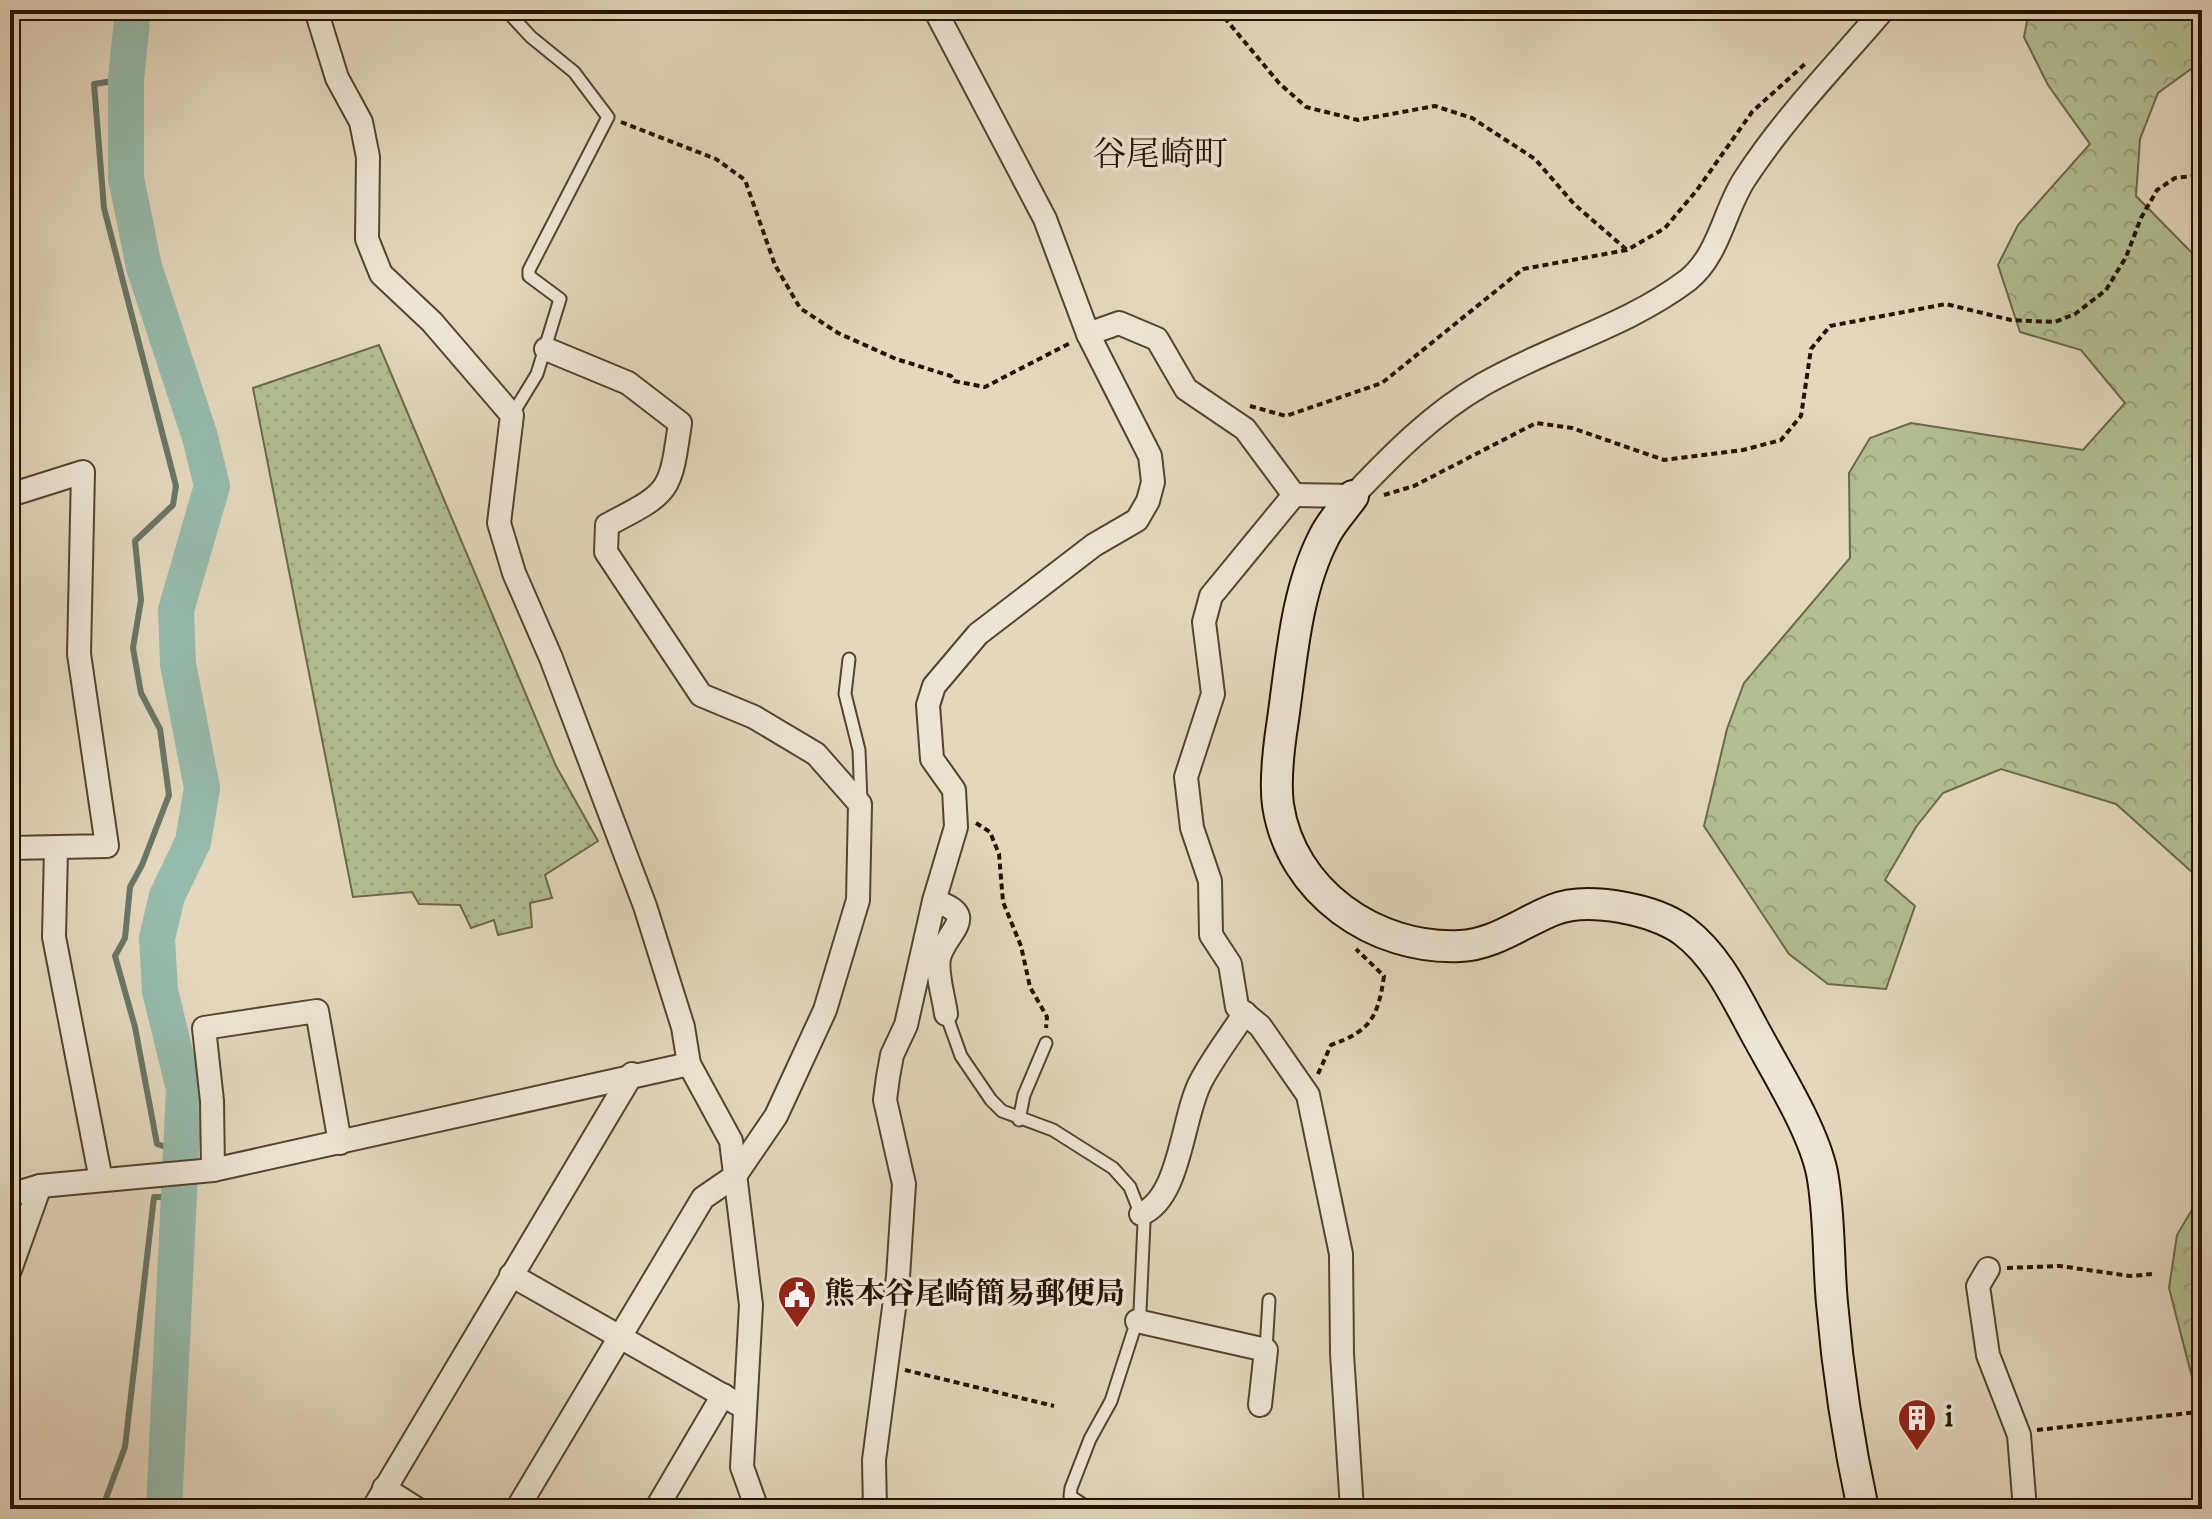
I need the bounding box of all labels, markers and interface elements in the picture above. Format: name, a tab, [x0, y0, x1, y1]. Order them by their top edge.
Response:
district label: 谷尾崎町	[1092, 134, 1228, 177]
public building icon: 熊本谷尾崎簡易郵便局	[776, 1274, 818, 1329]
place label: 熊本谷尾崎簡易郵便局	[825, 1276, 1125, 1314]
building icon: i	[1896, 1397, 1938, 1452]
place label: i	[1945, 1399, 1953, 1437]

